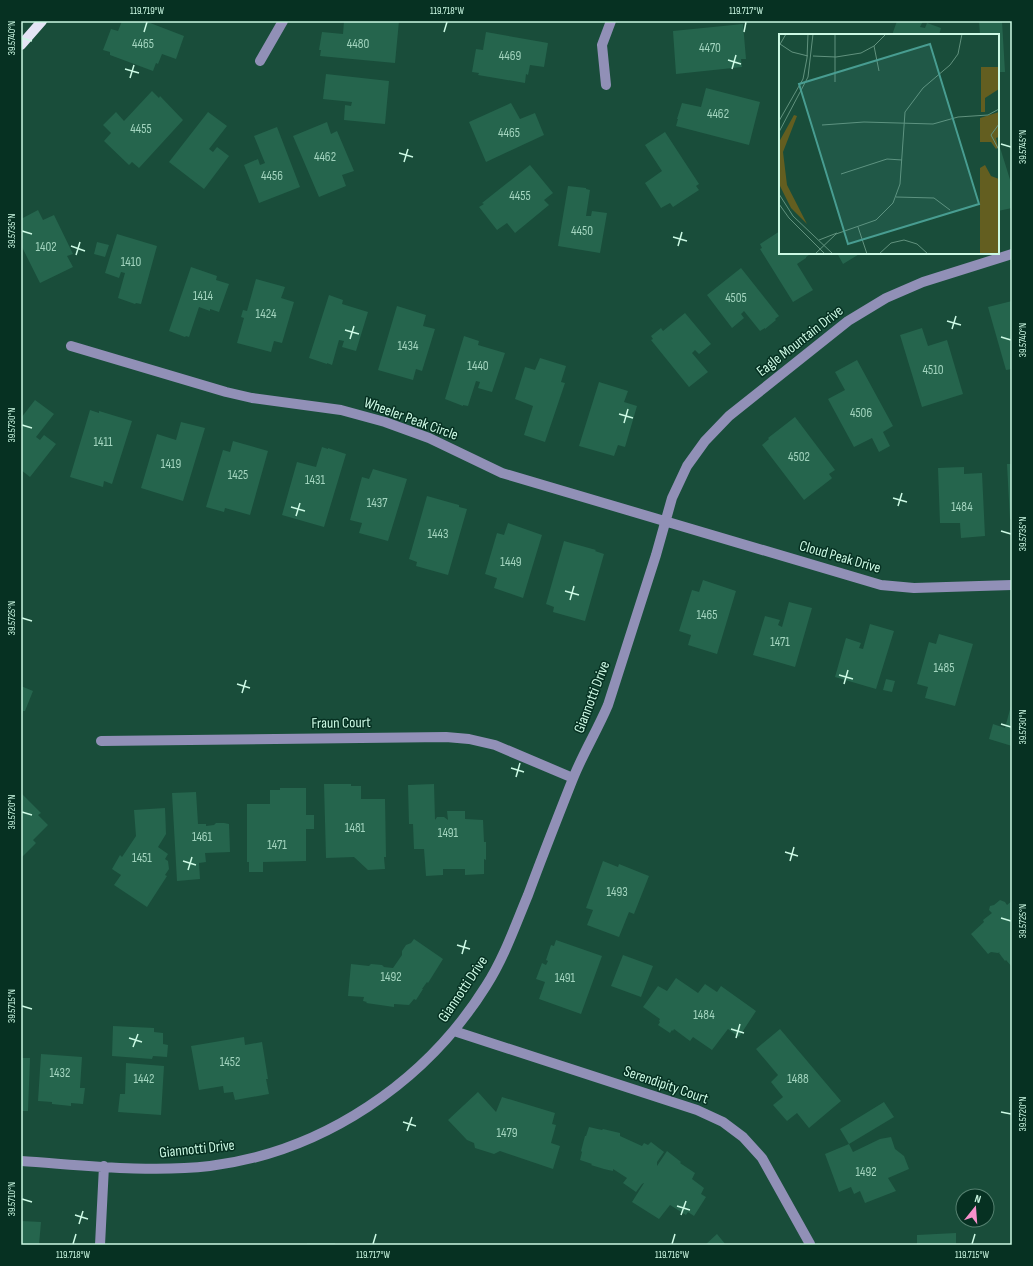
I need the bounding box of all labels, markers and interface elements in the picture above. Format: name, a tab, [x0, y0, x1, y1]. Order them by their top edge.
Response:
text: 119.719°W	[130, 5, 165, 17]
text: 119.718°W	[430, 5, 465, 17]
text: 119.717°W	[729, 5, 764, 17]
text: 39.5740°N	[6, 21, 18, 55]
inset map	[779, 34, 999, 254]
house number: 4465	[132, 36, 154, 52]
house number: 4480	[347, 36, 369, 52]
house number: 4470	[699, 40, 721, 56]
house number: 4469	[499, 48, 521, 64]
house number: 4462	[707, 106, 729, 122]
house number: 4455	[130, 121, 152, 137]
house number: 4465	[498, 125, 520, 141]
text: 39.5745°N	[1017, 130, 1029, 164]
house number: 4462	[314, 149, 336, 165]
house number: 4456	[261, 168, 283, 184]
house number: 4455	[509, 188, 531, 204]
text: 39.5735°N	[6, 214, 18, 248]
house number: 4450	[571, 223, 593, 239]
house number: 1402	[35, 239, 57, 255]
house number: 1410	[121, 254, 141, 270]
house number: 1414	[193, 288, 214, 304]
house number: 4505	[725, 290, 747, 306]
street label: Eagle Mountain Drive	[753, 301, 847, 381]
house number: 1424	[256, 306, 277, 322]
text: 39.5740°N	[1017, 323, 1029, 357]
house number: 1434	[398, 338, 419, 354]
house number: 1440	[467, 358, 489, 374]
house number: 4510	[922, 362, 944, 378]
street label: Wheeler Peak Circle	[361, 393, 461, 445]
house number: 4506	[850, 405, 872, 421]
text: 39.5730°N	[6, 408, 18, 442]
house number: 1411	[93, 434, 113, 450]
house number: 4502	[788, 449, 810, 465]
house number: 1419	[161, 456, 181, 472]
house number: 1425	[228, 467, 248, 483]
house number: 1431	[305, 472, 325, 488]
house number: 1437	[367, 495, 388, 511]
house number: 1484	[951, 499, 973, 515]
text: 39.5735°N	[1017, 517, 1029, 551]
house number: 1443	[428, 526, 448, 542]
street label: Cloud Peak Drive	[797, 536, 883, 578]
house number: 1449	[500, 554, 522, 570]
text: 39.5725°N	[6, 601, 18, 635]
house number: 1465	[697, 607, 717, 623]
house number: 1471	[770, 634, 790, 650]
street label: Giannotti Drive	[570, 658, 614, 736]
house number: 1485	[934, 660, 954, 676]
text: 39.5730°N	[1017, 710, 1029, 744]
street label: Fraun Court	[311, 713, 371, 733]
text: 39.5720°N	[6, 795, 18, 829]
house number: 1481	[345, 820, 366, 836]
house number: 1491	[438, 825, 459, 841]
house number: 1461	[192, 829, 213, 845]
house number: 1471	[267, 837, 287, 853]
house number: 1451	[132, 850, 152, 866]
house number: 1493	[606, 884, 628, 900]
text: 39.5725°N	[1017, 904, 1029, 938]
street label: Giannotti Drive	[434, 952, 492, 1026]
house number: 1492	[380, 969, 402, 985]
house number: 1491	[555, 970, 576, 986]
text: 39.5715°N	[6, 989, 18, 1023]
house number: 1484	[693, 1007, 715, 1023]
house number: 1452	[220, 1054, 240, 1070]
street label: Serendipity Court	[621, 1062, 711, 1109]
house number: 1432	[50, 1065, 70, 1081]
house number: 1442	[134, 1071, 154, 1087]
house number: 1488	[787, 1071, 809, 1087]
text: 39.5720°N	[1017, 1097, 1029, 1131]
house number: 1479	[497, 1125, 518, 1141]
street label: Giannotti Drive	[158, 1136, 236, 1162]
house number: 1492	[855, 1164, 877, 1180]
text: 39.5710°N	[6, 1182, 18, 1216]
north arrow	[955, 1188, 995, 1228]
text: N	[973, 1192, 983, 1206]
text: 119.718°W	[56, 1249, 91, 1261]
text: 119.717°W	[356, 1249, 391, 1261]
text: 119.716°W	[655, 1249, 690, 1261]
text: 119.715°W	[955, 1249, 989, 1261]

